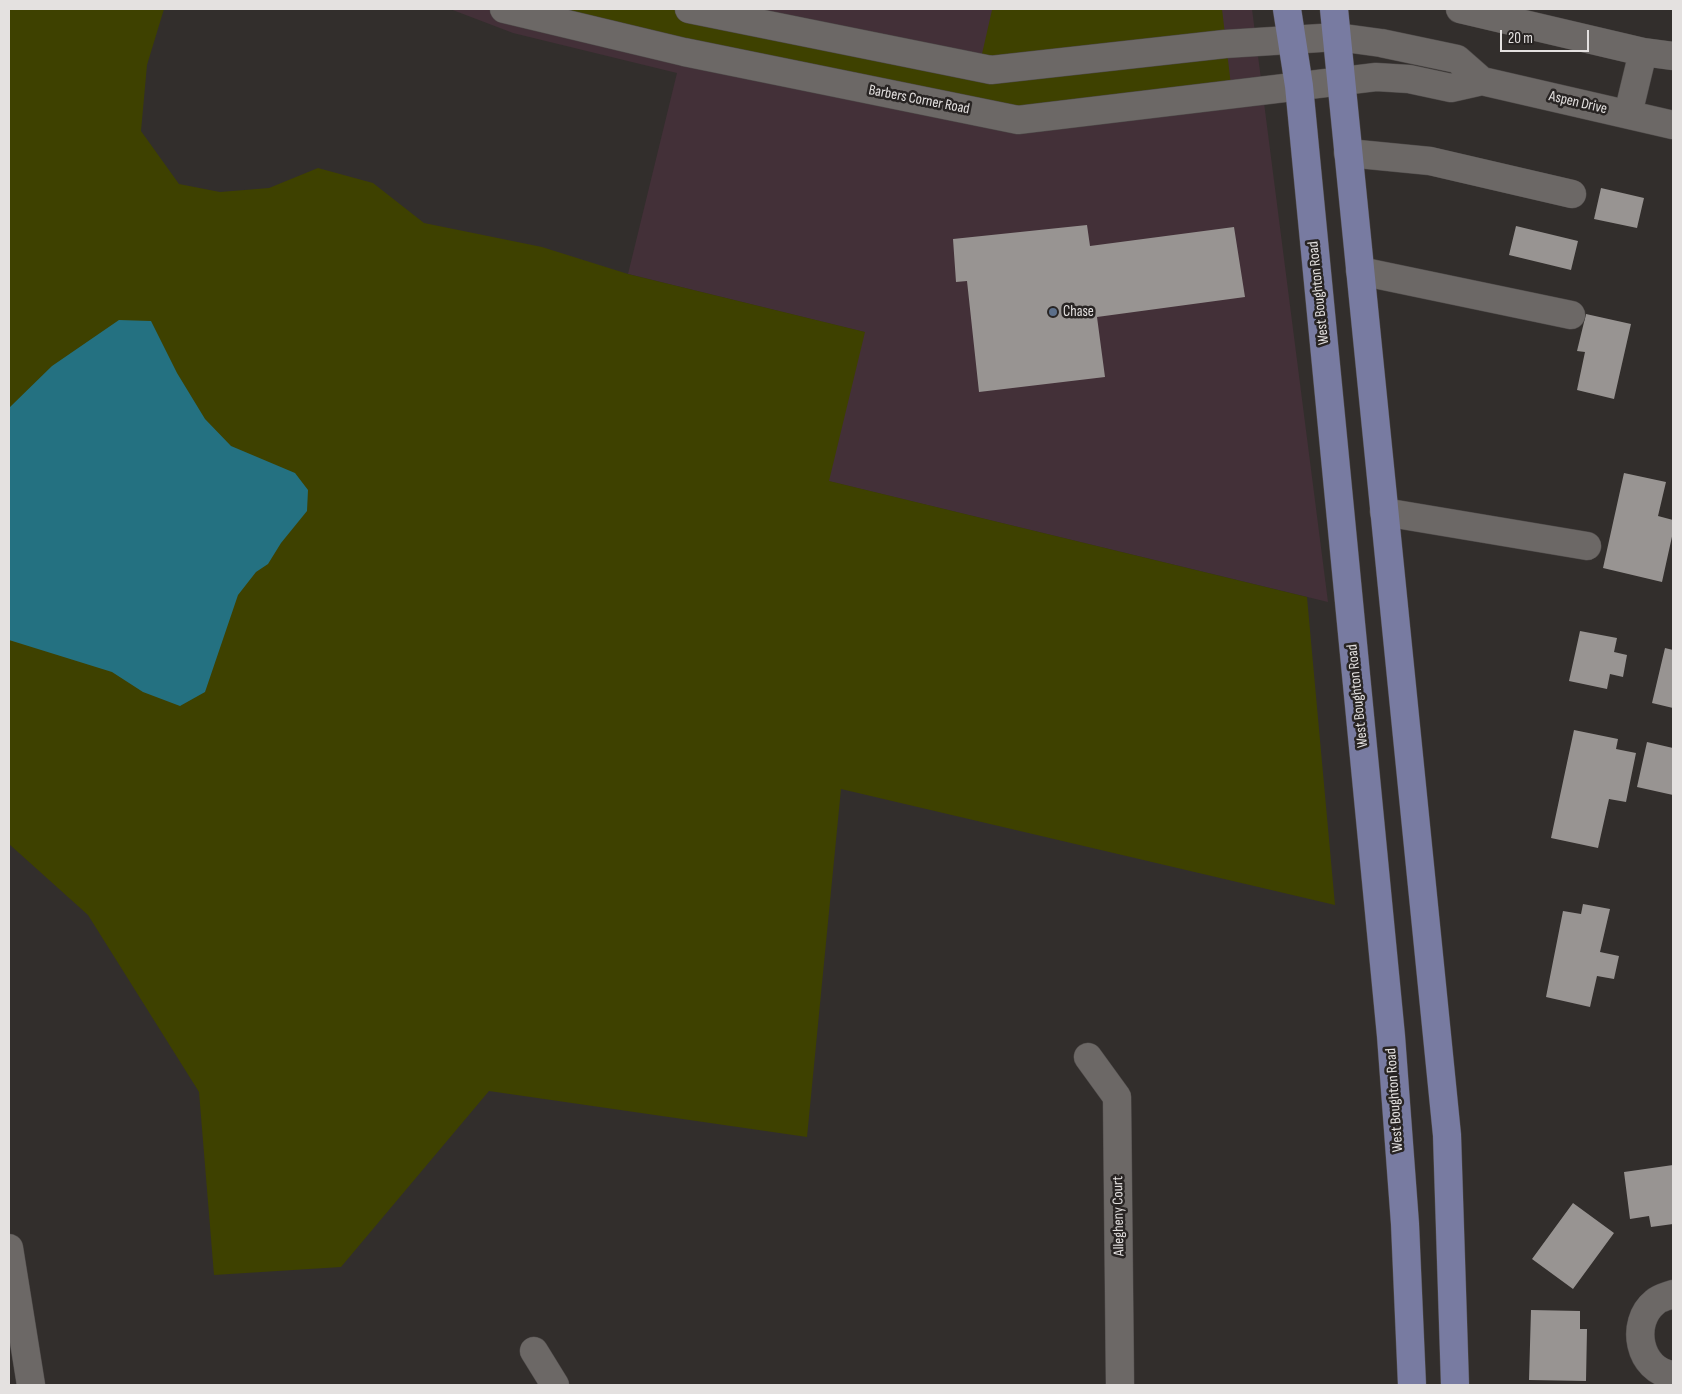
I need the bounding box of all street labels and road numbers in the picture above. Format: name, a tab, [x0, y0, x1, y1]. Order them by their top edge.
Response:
street label: Barbers Corner Road	[867, 81, 971, 119]
street label: Aspen Drive	[1547, 88, 1609, 118]
street label: West Boughton Road	[1305, 240, 1333, 346]
street label: West Boughton Road	[1344, 643, 1372, 749]
street label: West Boughton Road	[1382, 1047, 1408, 1153]
street label: Allegheny Court	[1109, 1176, 1129, 1256]

